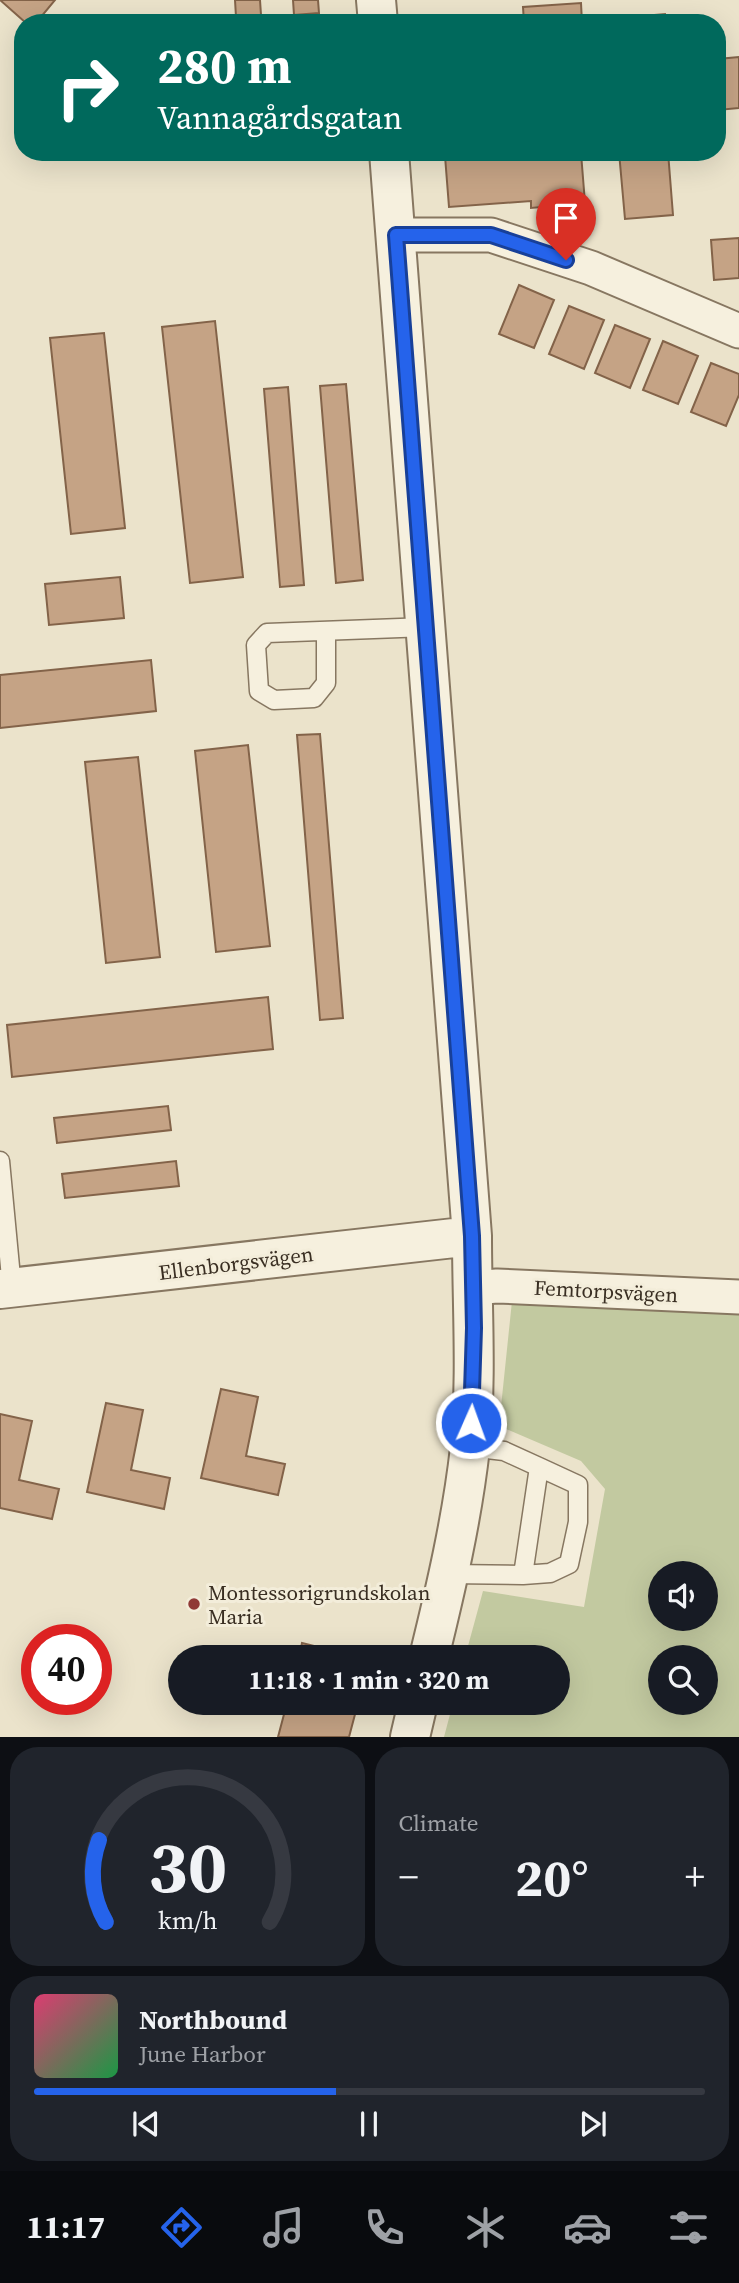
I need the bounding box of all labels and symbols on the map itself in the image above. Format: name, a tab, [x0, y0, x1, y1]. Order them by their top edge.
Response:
pin	[536, 188, 596, 260]
street label: Ellenborgsvägen	[157, 1239, 315, 1287]
street label: Femtorpsvägen	[533, 1273, 679, 1309]
position arrow	[434, 1386, 508, 1460]
place label: Montessorigrundskolan Maria	[208, 1578, 431, 1631]
marker: Montessorigrundskolan Maria	[186, 1596, 202, 1612]
speed limit sign: 40	[21, 1624, 112, 1715]

